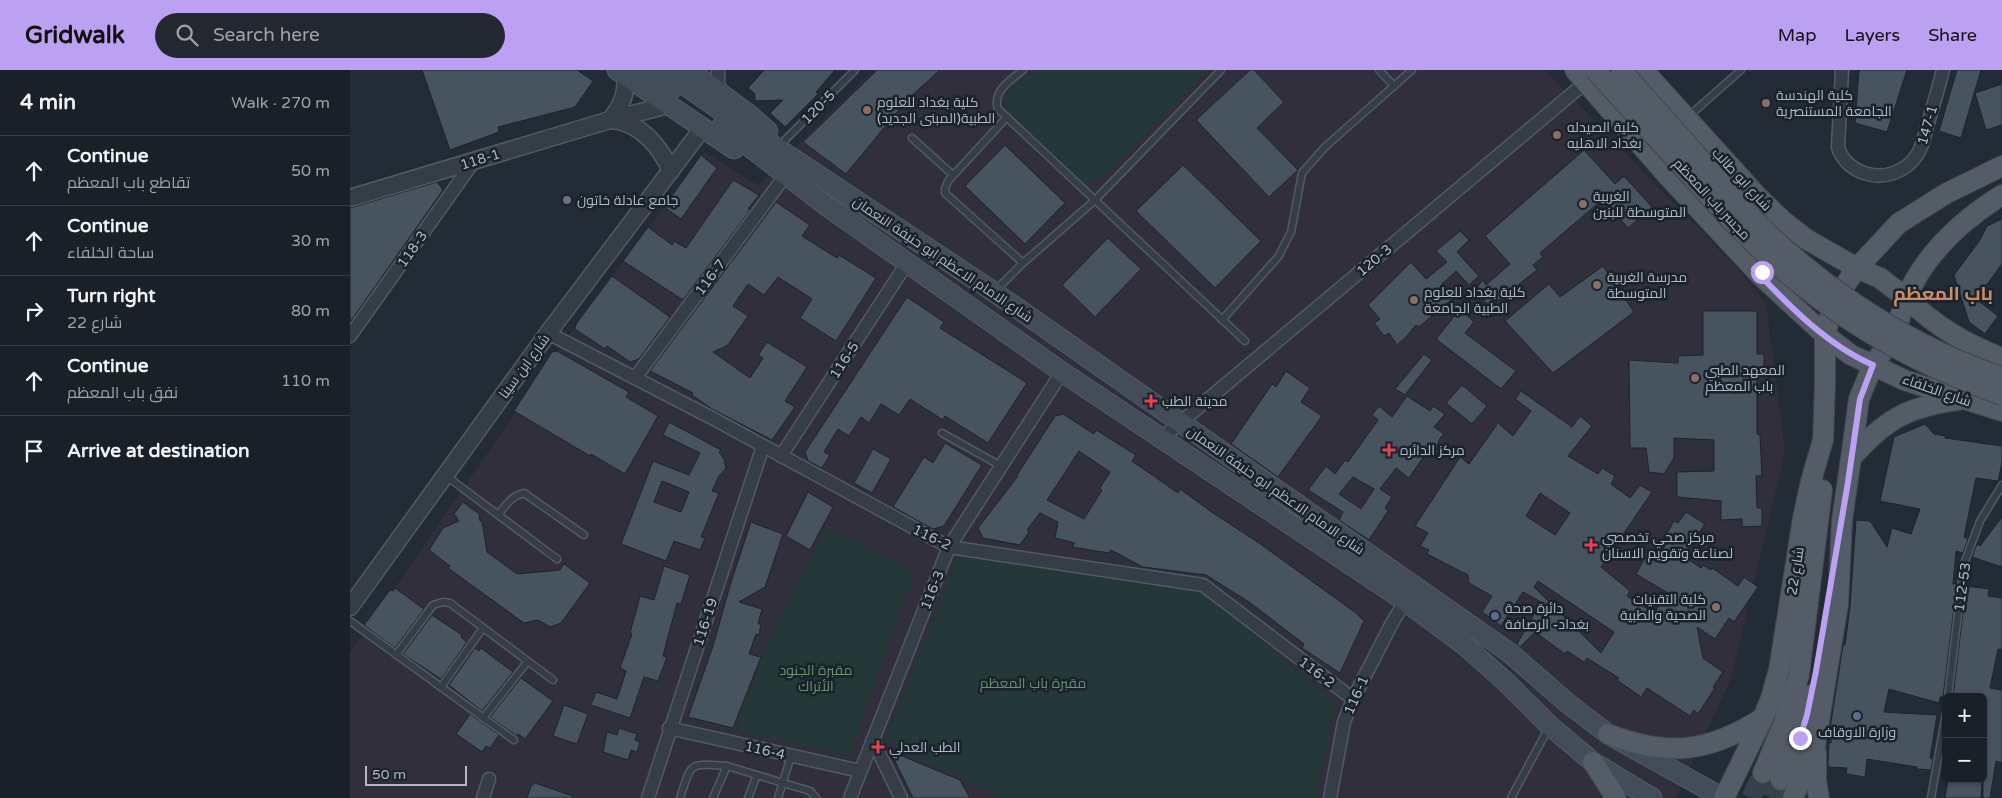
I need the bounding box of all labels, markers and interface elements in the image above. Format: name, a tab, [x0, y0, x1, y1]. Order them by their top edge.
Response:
search box	[155, 13, 505, 58]
text: Gridwalk	[25, 21, 125, 50]
icon: search	[173, 21, 201, 49]
text: Search here	[213, 24, 320, 46]
text: Map	[1778, 24, 1817, 46]
text: Layers	[1845, 24, 1900, 46]
text: Share	[1928, 24, 1977, 46]
street label: 120-5	[798, 87, 839, 128]
place label: كلية الهندسة الجامعة المستنصرية	[1776, 87, 1892, 120]
text: 4 min	[20, 90, 76, 115]
text: Walk · 270 m	[231, 93, 330, 113]
place label: كلية بغداد للعلوم الطبية(المبنى الجديد)	[877, 94, 995, 127]
marker: كلية الهندسة الجامعة المستنصرية	[1760, 97, 1772, 109]
street label: 147-1	[1914, 103, 1941, 147]
marker: كلية بغداد للعلوم الطبية(المبنى الجديد)	[861, 104, 873, 116]
place label: كلية الصيدله بغداد الاهليه	[1567, 119, 1642, 152]
marker: كلية الصيدله بغداد الاهليه	[1551, 129, 1563, 141]
street label: شارع ابو طالب	[1708, 144, 1775, 214]
text: Continue	[67, 145, 149, 167]
street label: 118-1	[458, 145, 502, 174]
street label: مجسر باب المعظم	[1669, 155, 1754, 244]
icon: ahead	[20, 157, 48, 185]
text: 50 m	[291, 161, 330, 181]
text: تقاطع باب المعظم	[67, 173, 190, 193]
place label: الغربية المتوسطة للبنين	[1593, 188, 1686, 221]
place label: جامع عادلة خاتون	[577, 192, 678, 209]
street label: شارع الامام الاعظم ابو حنيفة النعمان	[849, 193, 1036, 327]
marker: جامع عادلة خاتون	[561, 194, 573, 206]
marker: الغربية المتوسطة للبنين	[1577, 198, 1589, 210]
text: Continue	[67, 215, 149, 237]
icon: ahead	[20, 227, 48, 255]
street label: 118-3	[394, 228, 431, 271]
text: 30 m	[291, 231, 330, 251]
street label: 120-3	[1353, 241, 1395, 280]
text: ساحة الخلفاء	[67, 243, 154, 263]
street label: 116-7	[691, 256, 729, 299]
route start	[1751, 261, 1774, 284]
place label: مدرسة الغربية المتوسطة	[1607, 269, 1687, 302]
marker: مدرسة الغربية المتوسطة	[1591, 279, 1603, 291]
district label: باب المعظم	[1893, 283, 1993, 307]
place label: كلية بغداد للعلوم الطبية الجامعة	[1424, 284, 1525, 317]
text: Turn right	[67, 285, 155, 307]
marker: كلية بغداد للعلوم الطبية الجامعة	[1408, 294, 1420, 306]
icon: right	[20, 297, 48, 325]
text: 80 m	[291, 301, 330, 321]
text: شارع 22	[67, 313, 122, 333]
street label: شارع ابن سينا	[495, 331, 554, 402]
street label: 116-5	[826, 338, 863, 382]
text: Continue	[67, 355, 149, 377]
place label: المعهد الطبي باب المعظم	[1705, 362, 1785, 396]
icon: ahead	[20, 367, 48, 395]
text: 110 m	[281, 371, 330, 391]
street label: شارع الخلفاء	[1900, 371, 1974, 410]
marker: المعهد الطبي باب المعظم	[1689, 372, 1701, 384]
text: نفق باب المعظم	[67, 383, 178, 403]
place label: مدينة الطب	[1162, 393, 1228, 410]
marker: مدينة الطب	[1144, 394, 1158, 408]
street label: شارع الامام الاعظم ابو حنيفة النعمان	[1183, 422, 1368, 559]
icon: arrive	[20, 437, 48, 465]
text: Arrive at destination	[67, 440, 250, 462]
place label: مركز الدائره	[1400, 442, 1465, 459]
marker: مركز الدائره	[1382, 443, 1396, 457]
street label: 116-2	[910, 521, 954, 554]
place label: مركز صحي تخصصي لصناعة وتقويم الاسنان	[1602, 529, 1733, 563]
marker: مركز صحي تخصصي لصناعة وتقويم الاسنان	[1584, 538, 1598, 552]
street label: شارع 22	[1783, 546, 1808, 596]
street label: 112-53	[1951, 561, 1974, 613]
street label: 116-3	[917, 568, 948, 612]
place label: كلية التقنيات الصحية والطبية	[1620, 591, 1706, 624]
street label: 116-19	[690, 596, 721, 648]
place label: دائرة صحة بغداد- الرصافة	[1505, 600, 1589, 633]
marker: كلية التقنيات الصحية والطبية	[1710, 601, 1722, 613]
marker: دائرة صحة بغداد- الرصافة	[1489, 610, 1501, 622]
street label: 116-2	[1295, 653, 1338, 691]
park label: مقبرة الجنود الأتراك	[779, 662, 853, 695]
street label: 116-1	[1340, 673, 1373, 717]
park label: مقبرة باب المعظم	[980, 675, 1086, 693]
map controls	[1942, 693, 1987, 783]
button: +	[1942, 693, 1987, 738]
marker: وزارة الاوقاف	[1851, 710, 1863, 722]
place label: وزارة الاوقاف	[1818, 724, 1896, 741]
route end	[1789, 727, 1812, 750]
street label: 116-4	[743, 738, 787, 763]
button: −	[1942, 738, 1987, 783]
place label: الطب العدلي	[889, 739, 960, 759]
marker: الطب العدلي	[871, 740, 885, 754]
scale bar	[365, 763, 468, 786]
text: 50 m	[372, 766, 406, 783]

